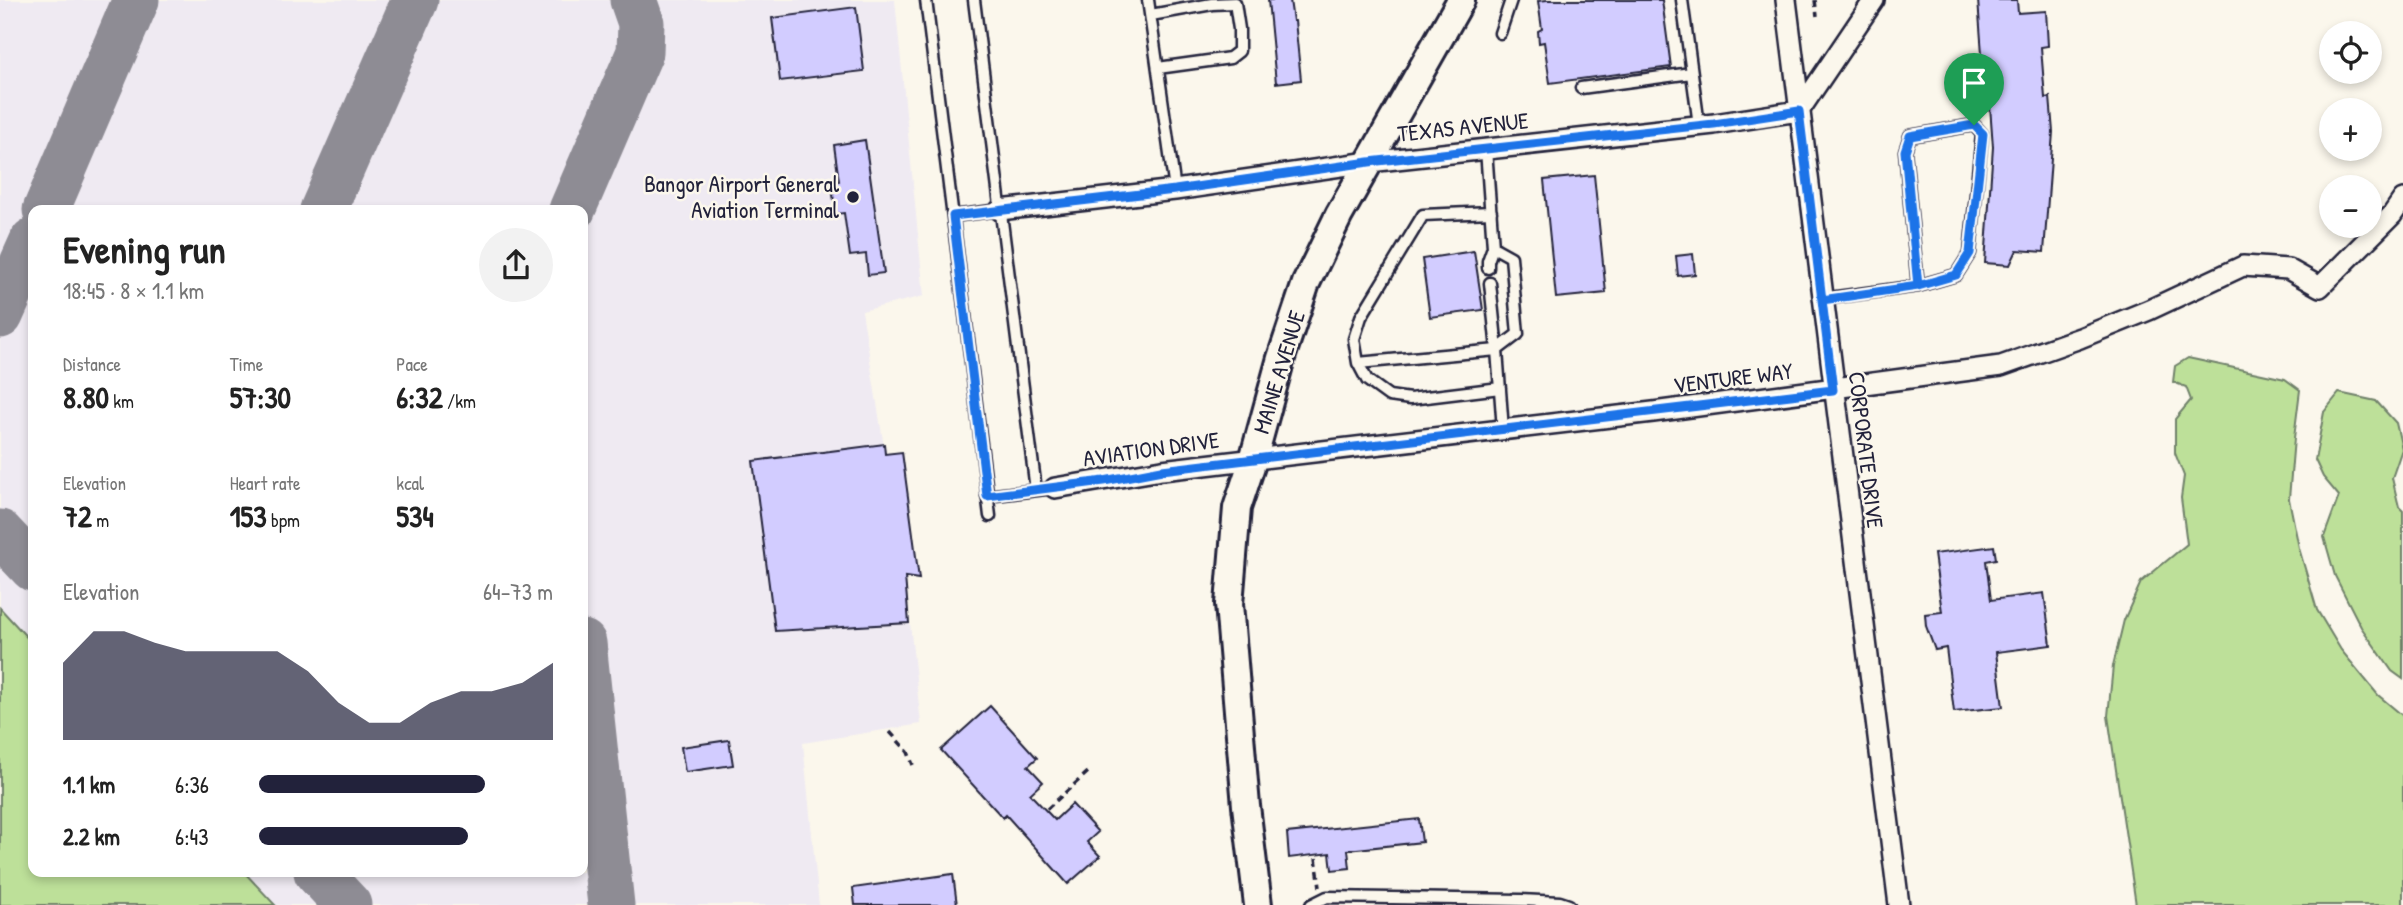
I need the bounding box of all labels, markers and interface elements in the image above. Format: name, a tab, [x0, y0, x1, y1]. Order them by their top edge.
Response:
map controls	[2319, 21, 2382, 238]
button: locate	[2319, 21, 2382, 84]
pin	[1944, 53, 2004, 125]
icon: arrive	[1955, 64, 1993, 102]
button: +	[2319, 98, 2382, 161]
street label: TEXAS AVENUE	[1396, 104, 1530, 149]
place label: Bangor Airport General Aviation Terminal	[644, 168, 840, 225]
button: −	[2319, 175, 2382, 238]
marker: Bangor Airport General Aviation Terminal	[845, 189, 861, 205]
text: Evening run	[63, 223, 226, 275]
button: share	[479, 228, 553, 302]
text: 18:45 · 8 × 1.1 km	[63, 275, 204, 306]
street label: MAINE AVENUE	[1245, 306, 1312, 437]
text: Distance	[63, 351, 121, 377]
text: Time	[230, 351, 263, 377]
text: Pace	[396, 351, 428, 377]
street label: VENTURE WAY	[1671, 355, 1794, 400]
street label: CORPORATE DRIVE	[1842, 370, 1891, 530]
text: 8.80	[63, 377, 109, 417]
text: 57:30	[230, 377, 291, 417]
text: 6:32	[396, 377, 443, 417]
text: km	[109, 388, 134, 414]
text: /km	[443, 388, 476, 414]
street label: AVIATION DRIVE	[1081, 424, 1221, 473]
text: Elevation	[63, 470, 126, 496]
text: Heart rate	[230, 470, 301, 496]
text: kcal	[396, 470, 424, 496]
text: 72	[63, 496, 92, 536]
text: 153	[230, 496, 267, 536]
text: 534	[396, 496, 434, 536]
text: m	[92, 507, 109, 533]
text: bpm	[267, 507, 300, 533]
text: Elevation	[63, 576, 139, 607]
text: 64–73 m	[483, 576, 553, 607]
text: 1.1 km	[63, 769, 115, 800]
text: 6:36	[175, 769, 209, 800]
text: 2.2 km	[63, 821, 120, 852]
text: 6:43	[175, 821, 208, 852]

